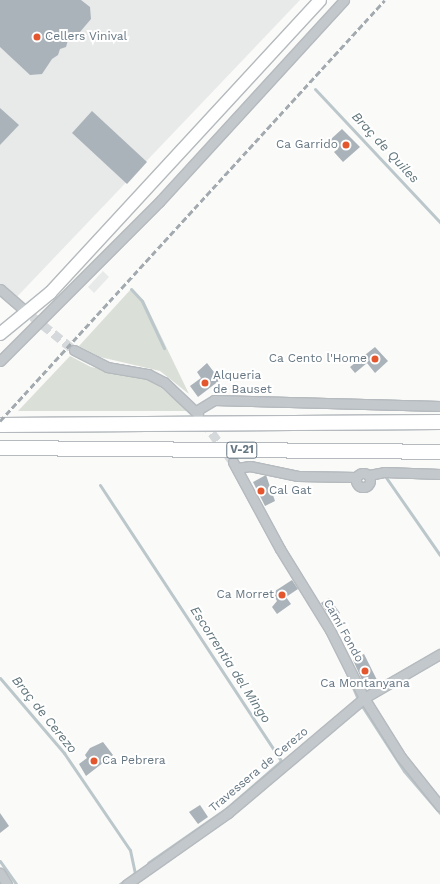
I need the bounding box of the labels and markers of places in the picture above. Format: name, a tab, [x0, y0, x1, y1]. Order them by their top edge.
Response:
place label: Cellers Vinival	[45, 30, 128, 44]
marker: Cellers Vinival	[32, 32, 42, 42]
place label: Ca Garrido	[276, 138, 338, 152]
marker: Ca Garrido	[341, 140, 351, 150]
place label: Ca Cento l'Home	[269, 352, 367, 366]
marker: Ca Cento l'Home	[370, 354, 380, 364]
place label: Alqueria de Bauset	[213, 369, 272, 397]
marker: Alqueria de Bauset	[200, 378, 210, 388]
place label: Cal Gat	[269, 484, 312, 498]
marker: Cal Gat	[256, 486, 266, 496]
place label: Ca Morret	[216, 588, 274, 602]
marker: Ca Morret	[277, 590, 287, 600]
marker: Ca Montanyana	[360, 666, 370, 676]
place label: Ca Montanyana	[320, 677, 410, 691]
place label: Ca Pebrera	[102, 754, 166, 768]
marker: Ca Pebrera	[89, 756, 99, 766]

